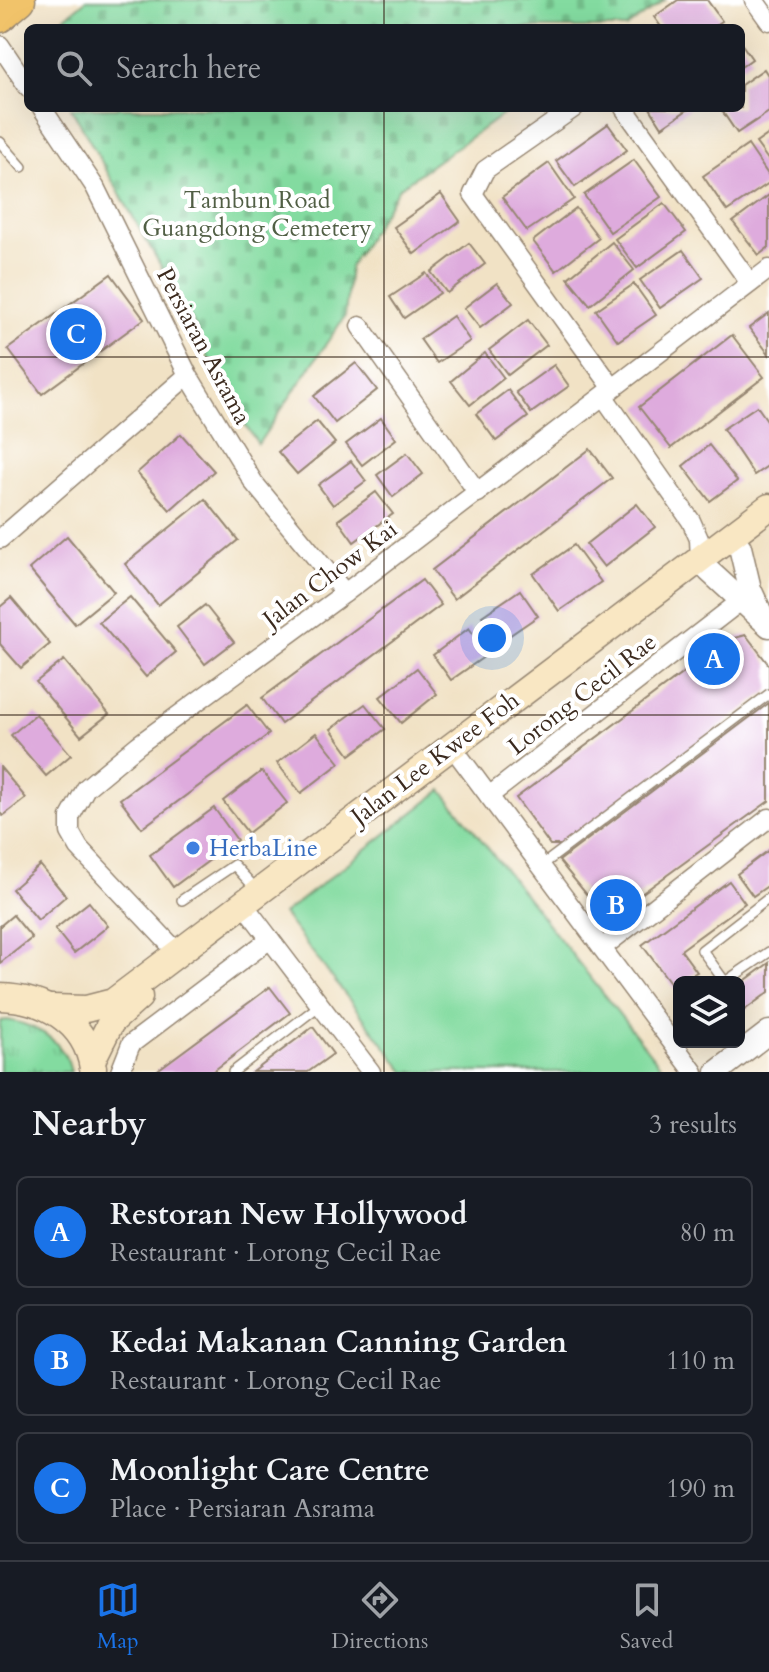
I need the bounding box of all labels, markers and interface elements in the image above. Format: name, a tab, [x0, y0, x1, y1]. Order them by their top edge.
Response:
search box	[24, 24, 745, 112]
icon: search	[52, 46, 96, 90]
text: Search here	[116, 48, 261, 89]
park label: Tambun Road Guangdong Cemetery	[142, 184, 372, 245]
street label: Persiaran Asrama	[148, 262, 259, 431]
pin: C	[50, 304, 102, 364]
street label: Jalan Chow Kai	[254, 513, 404, 638]
your location	[472, 618, 512, 658]
street label: Lorong Cecil Rae	[501, 626, 663, 763]
pin: A	[688, 629, 740, 689]
street label: Jalan Lee Kwee Foh	[342, 684, 526, 834]
place label: HerbaLine	[209, 832, 318, 865]
marker: HerbaLine	[184, 839, 202, 857]
pin: B	[590, 875, 642, 935]
map controls	[673, 976, 745, 1048]
button: layers	[673, 976, 745, 1048]
text: Nearby	[32, 1101, 147, 1147]
text: 3 results	[649, 1107, 737, 1142]
text: Restoran New Hollywood	[110, 1194, 467, 1235]
text: A	[50, 1215, 70, 1250]
text: 80 m	[679, 1215, 735, 1250]
text: Restaurant · Lorong Cecil Rae	[110, 1235, 442, 1270]
text: Kedai Makanan Canning Garden	[110, 1322, 567, 1363]
text: B	[51, 1343, 69, 1378]
text: 110 m	[666, 1343, 735, 1378]
text: Restaurant · Lorong Cecil Rae	[110, 1363, 442, 1398]
text: Moonlight Care Centre	[110, 1450, 430, 1491]
text: C	[50, 1471, 70, 1506]
text: 190 m	[666, 1471, 735, 1506]
text: Place · Persiaran Asrama	[110, 1491, 375, 1526]
tab: Map	[96, 1578, 140, 1656]
tab: Directions	[331, 1578, 428, 1656]
tab: Saved	[620, 1578, 673, 1656]

